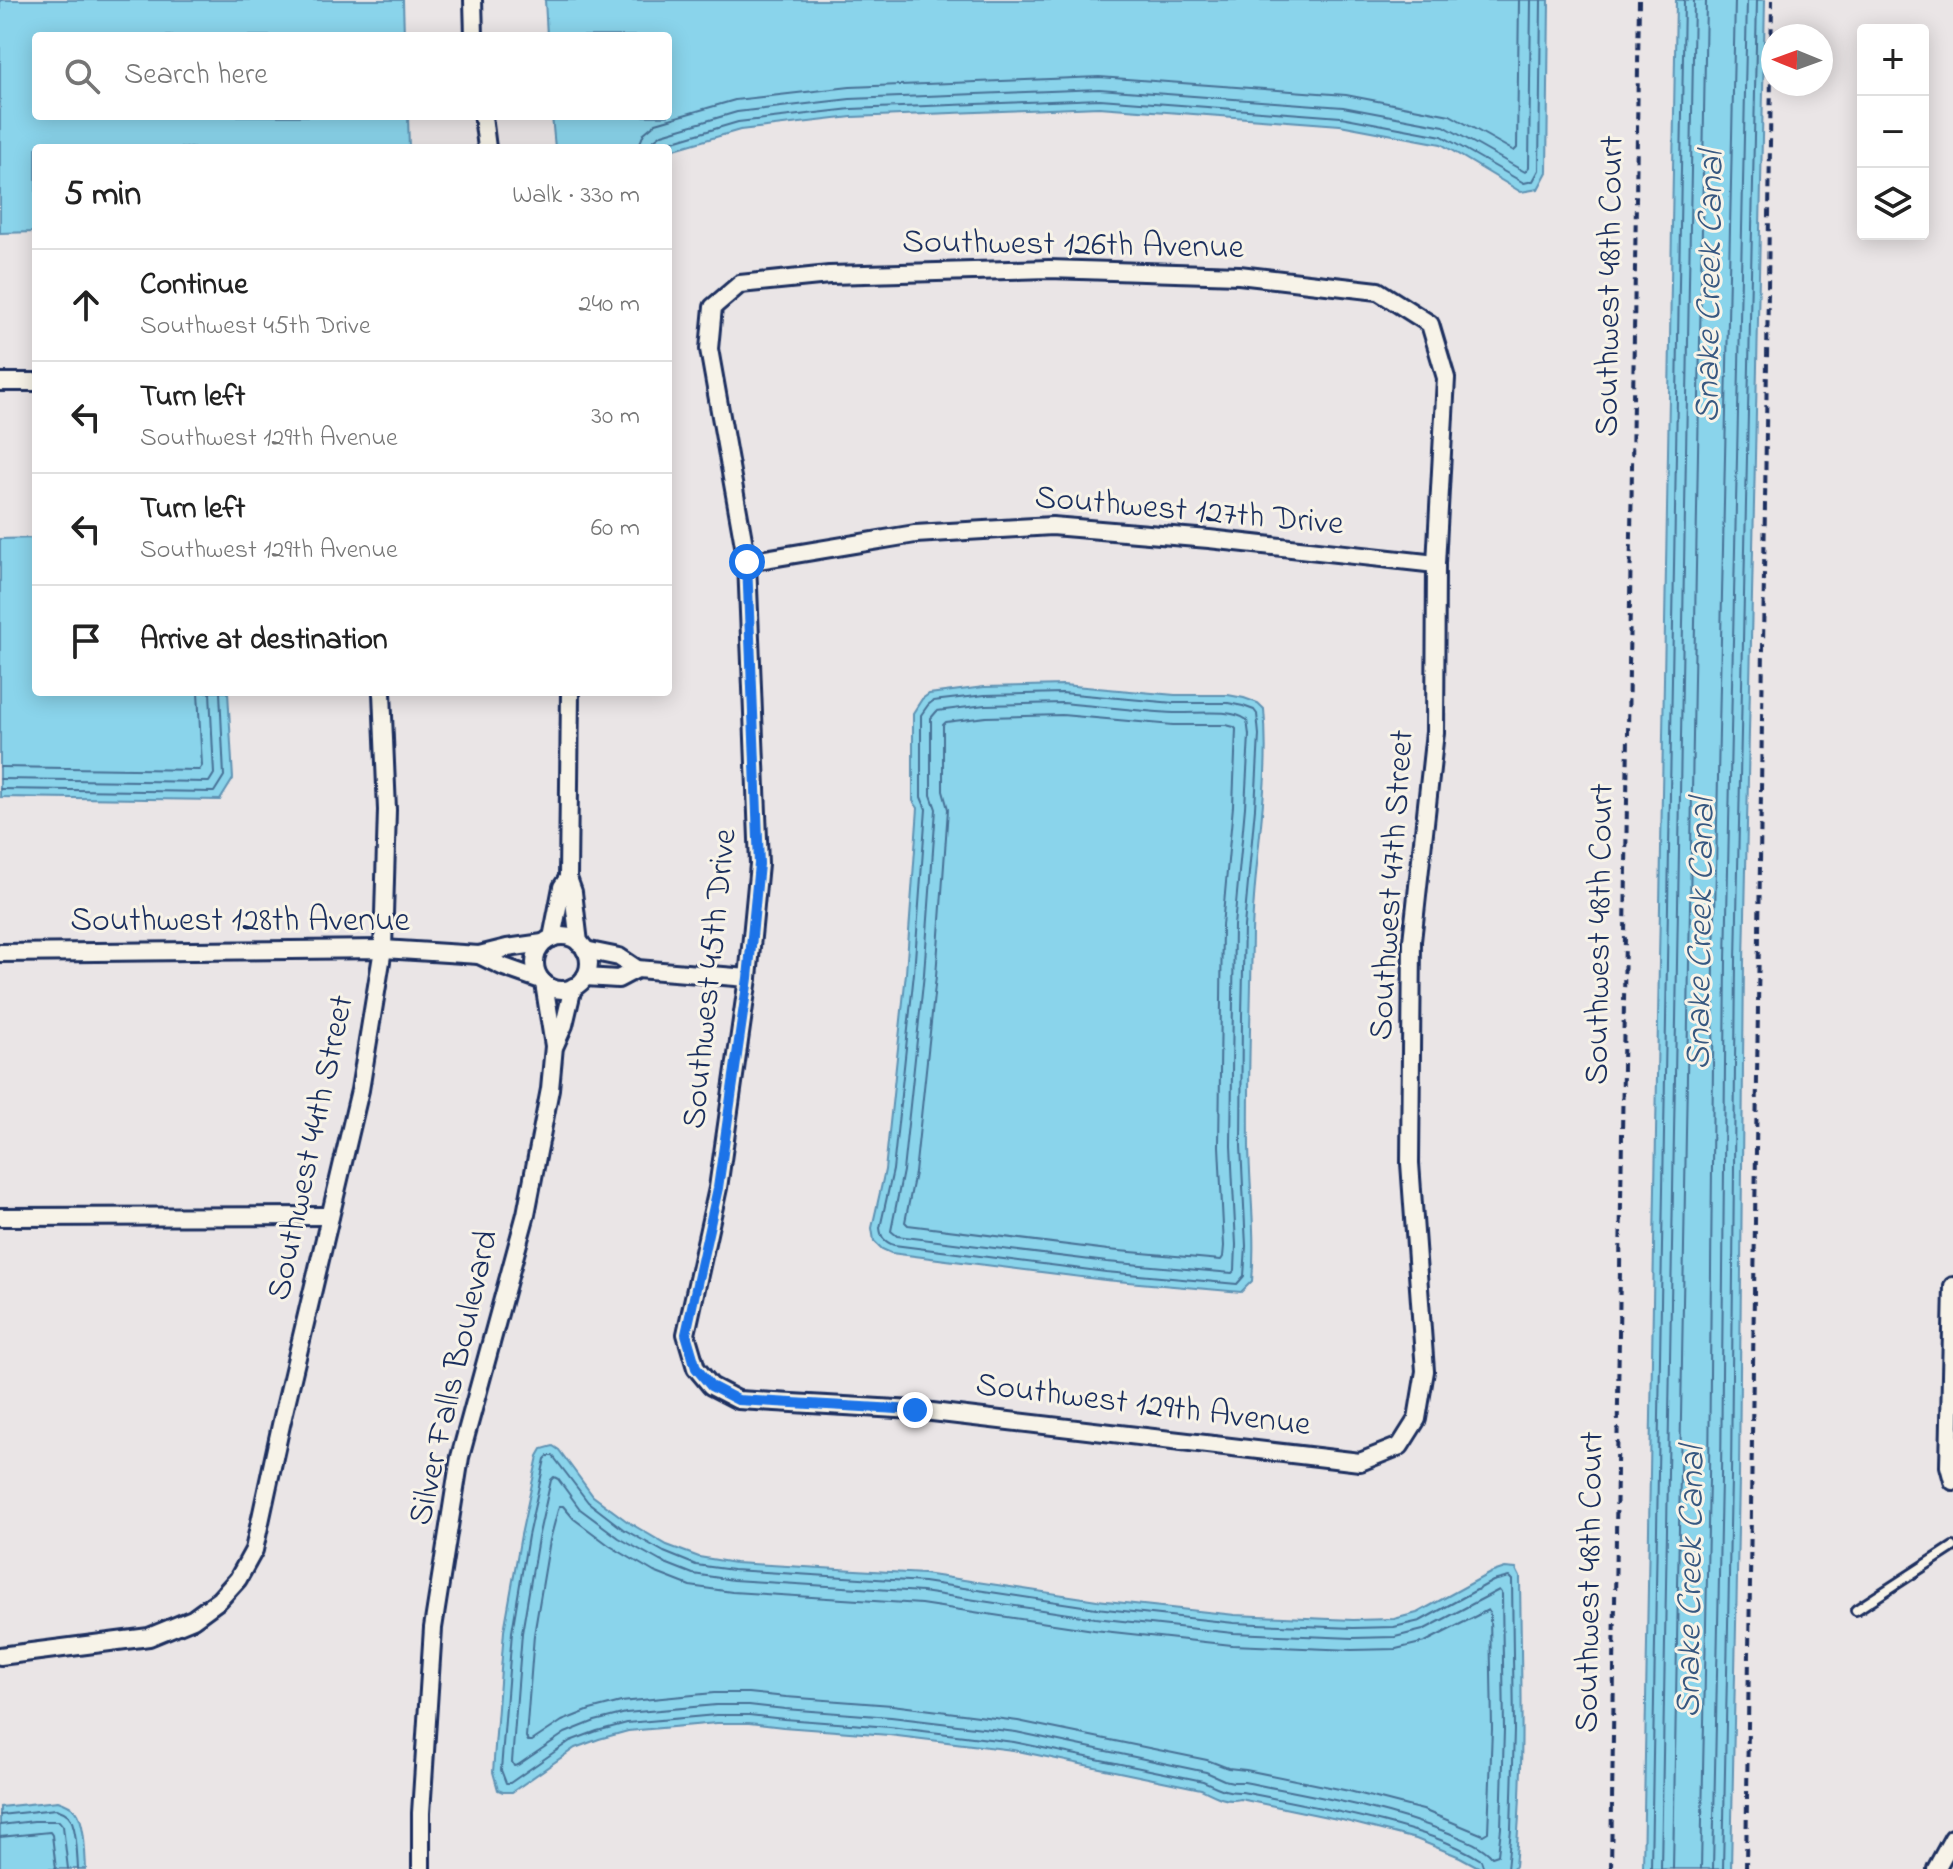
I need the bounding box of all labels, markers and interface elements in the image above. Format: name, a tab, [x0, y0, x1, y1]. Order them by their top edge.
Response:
north arrow	[1761, 24, 1833, 96]
map controls	[1857, 24, 1929, 240]
button: +	[1857, 24, 1929, 96]
search box	[32, 32, 672, 120]
icon: search	[60, 54, 104, 98]
text: Search here	[124, 54, 268, 98]
button: −	[1857, 96, 1929, 168]
street label: Southwest 48th Court	[1583, 135, 1639, 437]
water label: Snake Creek Canal	[1682, 147, 1740, 423]
button: layers	[1857, 168, 1929, 240]
text: 5 min	[64, 171, 141, 221]
text: Walk · 330 m	[512, 177, 640, 215]
street label: Southwest 126th Avenue	[902, 218, 1245, 274]
text: Continue	[140, 264, 248, 308]
icon: ahead	[64, 283, 108, 327]
text: 240 m	[578, 286, 640, 324]
text: Southwest 45th Drive	[140, 308, 371, 346]
text: Turn left	[140, 376, 245, 420]
icon: left	[64, 395, 108, 439]
text: 30 m	[591, 398, 640, 436]
text: Southwest 129th Avenue	[140, 420, 398, 458]
street label: Southwest 127th Drive	[1032, 474, 1346, 550]
text: Turn left	[140, 488, 245, 532]
icon: left	[64, 507, 108, 551]
text: 60 m	[591, 510, 640, 548]
text: Southwest 129th Avenue	[140, 532, 398, 570]
route start	[729, 544, 765, 580]
icon: arrive	[64, 619, 108, 663]
text: Arrive at destination	[140, 619, 388, 663]
street label: Southwest 47th Street	[1357, 728, 1429, 1042]
street label: Southwest 48th Court	[1573, 783, 1629, 1085]
water label: Snake Creek Canal	[1673, 794, 1731, 1070]
street label: Southwest 45th Drive	[670, 826, 752, 1132]
street label: Southwest 128th Avenue	[70, 897, 410, 947]
street label: Southwest 44th Street	[255, 991, 369, 1305]
street label: Silver Falls Boulevard	[397, 1225, 513, 1531]
street label: Southwest 129th Avenue	[973, 1361, 1314, 1451]
route end	[897, 1392, 933, 1428]
street label: Southwest 48th Court	[1563, 1431, 1619, 1733]
water label: Snake Creek Canal	[1663, 1442, 1721, 1718]

